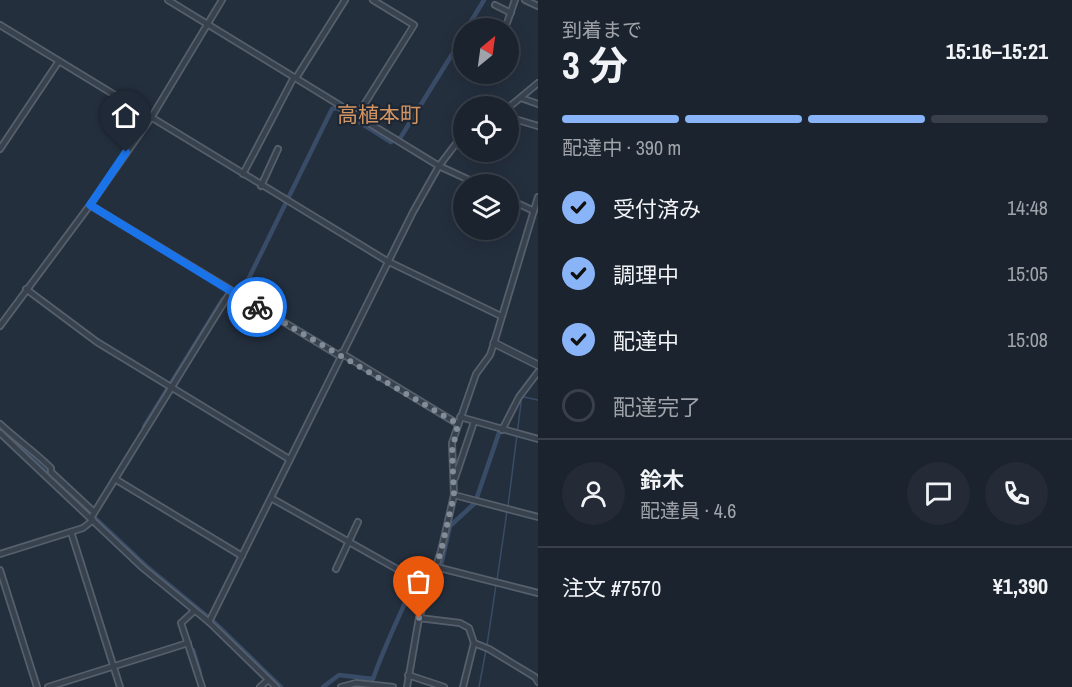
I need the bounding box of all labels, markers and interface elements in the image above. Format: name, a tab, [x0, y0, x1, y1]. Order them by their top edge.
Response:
text: 到着まで	[562, 16, 642, 43]
north arrow	[453, 18, 519, 84]
map controls	[453, 18, 519, 240]
text: 15:16–15:21	[946, 36, 1048, 66]
text: 3 分	[562, 39, 628, 91]
pin	[100, 90, 151, 152]
button: locate	[453, 96, 519, 162]
icon: home	[109, 99, 142, 132]
district label: 高植本町	[337, 100, 421, 129]
text: 配達中 · 390 m	[562, 134, 681, 161]
button: layers	[453, 174, 519, 240]
icon: check	[562, 191, 595, 224]
text: 受付済み	[613, 194, 701, 224]
text: 14:48	[1007, 194, 1048, 221]
icon: check	[562, 257, 595, 290]
text: 調理中	[613, 260, 679, 290]
text: 15:05	[1007, 260, 1048, 287]
courier	[227, 277, 287, 337]
icon: bike	[241, 291, 274, 324]
icon: check	[562, 323, 595, 356]
text: 配達中	[613, 326, 679, 356]
text: 15:08	[1007, 326, 1048, 353]
text: 配達完了	[613, 392, 701, 422]
button: person	[562, 462, 625, 525]
button: chat	[907, 462, 970, 525]
button: phone	[985, 462, 1048, 525]
text: 鈴木	[640, 465, 684, 495]
text: 配達員 · 4.6	[640, 497, 736, 524]
pin	[393, 556, 444, 618]
icon: bag	[402, 565, 435, 598]
text: ¥1,390	[993, 571, 1048, 601]
text: 注文 #7570	[562, 573, 661, 603]

